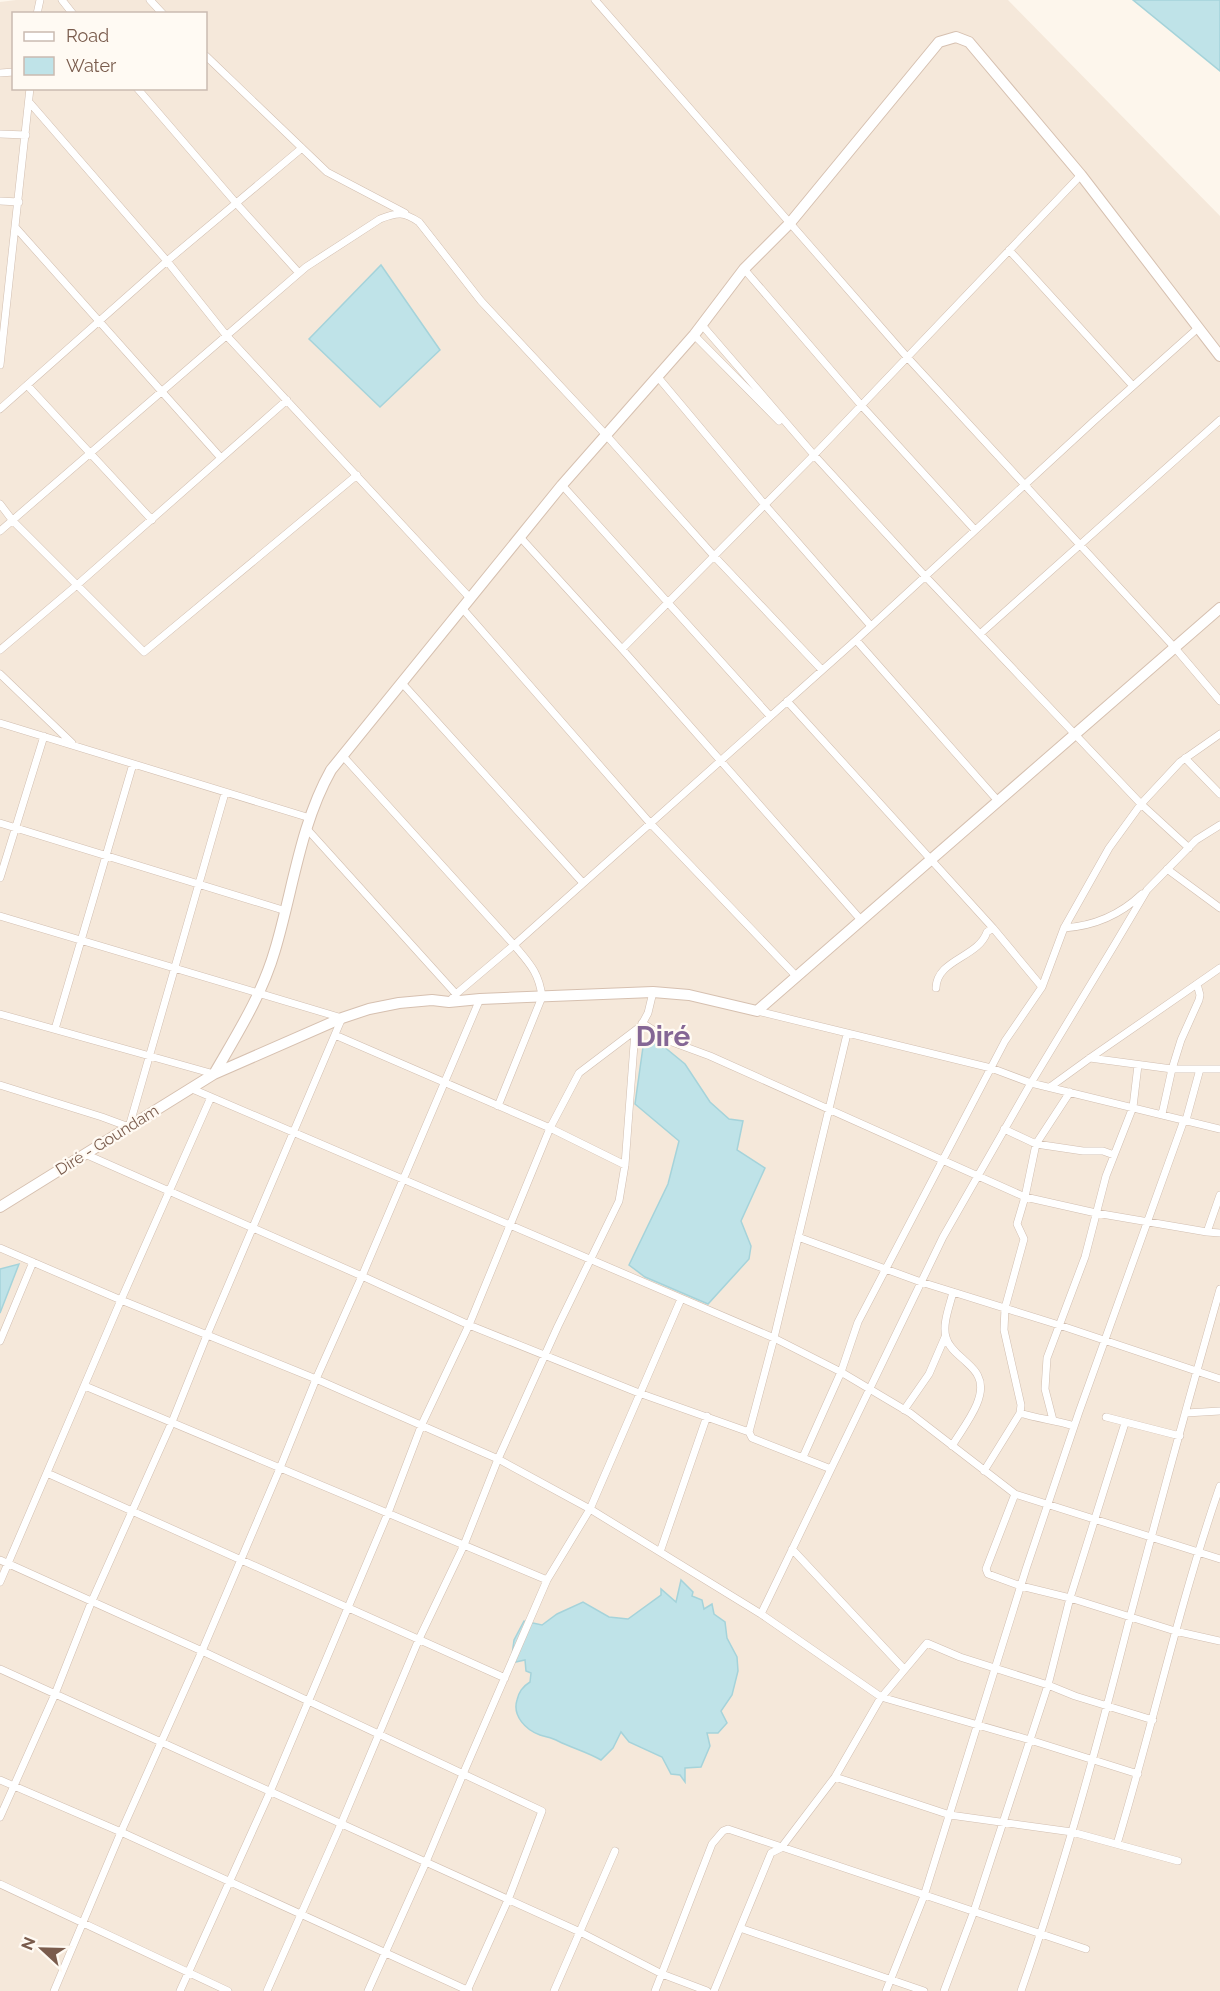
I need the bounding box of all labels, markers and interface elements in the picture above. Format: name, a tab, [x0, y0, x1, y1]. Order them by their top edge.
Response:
legend	[12, 12, 207, 90]
text: Road	[66, 25, 109, 46]
text: Water	[66, 55, 117, 76]
district label: Diré	[636, 1020, 690, 1053]
street label: Diré - Goundam	[52, 1101, 162, 1179]
north arrow	[12, 1919, 72, 1979]
text: N	[17, 1934, 40, 1953]

